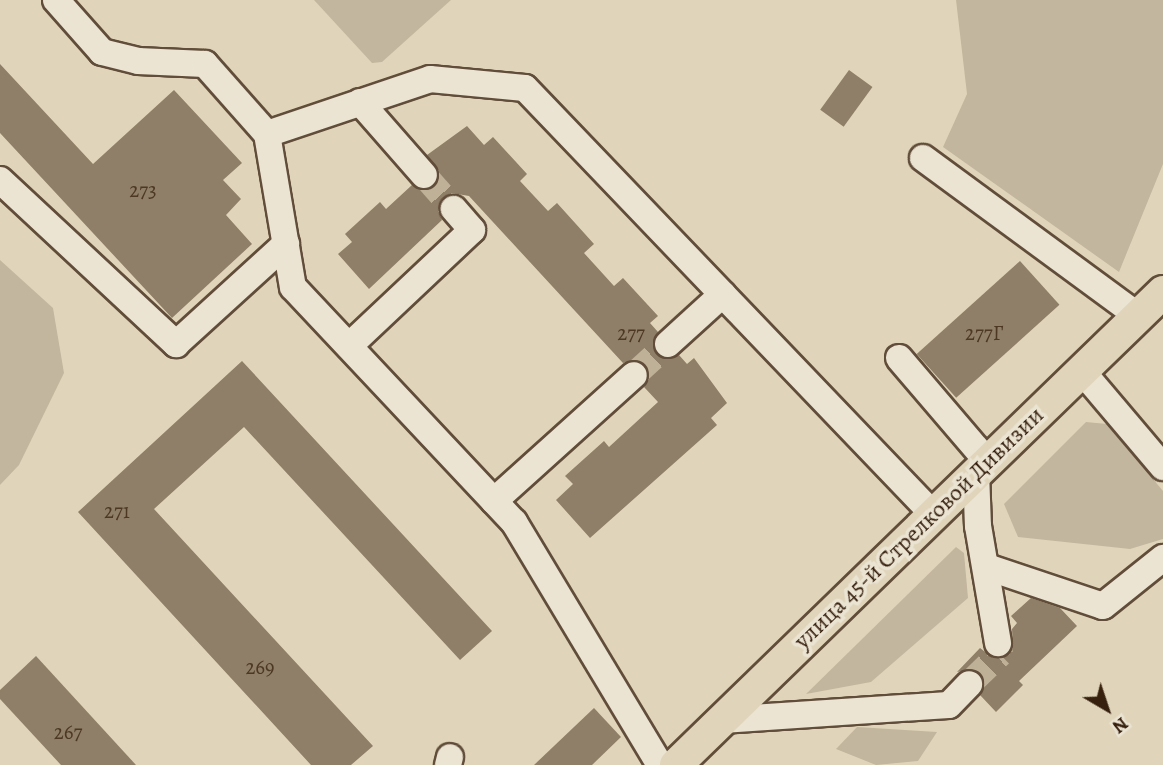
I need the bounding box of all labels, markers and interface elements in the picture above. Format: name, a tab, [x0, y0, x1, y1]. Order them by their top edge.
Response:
house number: 273	[129, 177, 157, 203]
house number: 277	[617, 320, 645, 346]
house number: 277Г	[965, 320, 1003, 346]
street label: улица 45-й Стрелковой Дивизии	[788, 401, 1050, 655]
house number: 271	[104, 498, 130, 524]
house number: 269	[245, 654, 275, 680]
north arrow	[1072, 674, 1142, 744]
text: N	[1107, 711, 1134, 740]
house number: 267	[54, 719, 82, 745]

